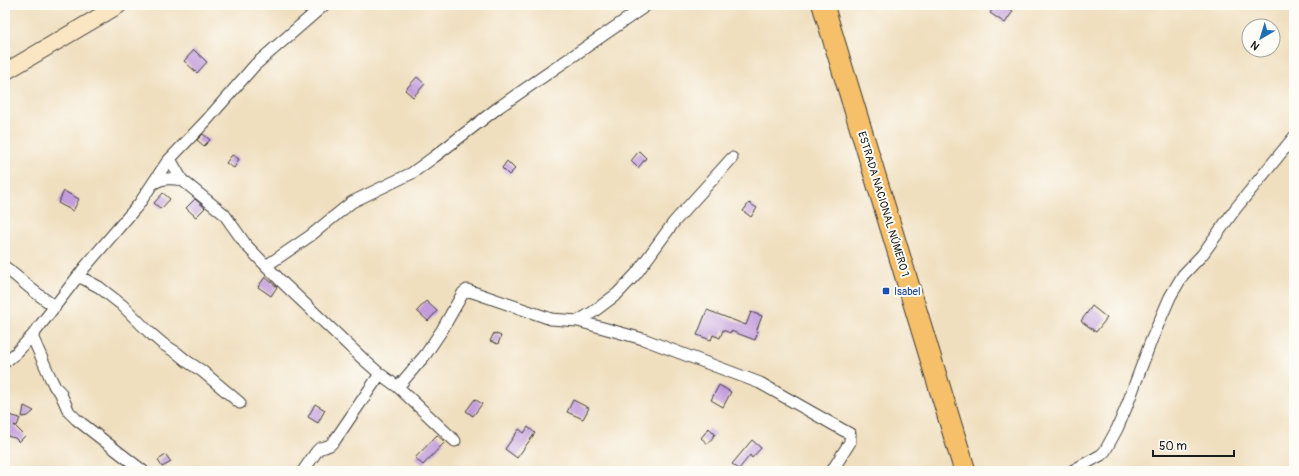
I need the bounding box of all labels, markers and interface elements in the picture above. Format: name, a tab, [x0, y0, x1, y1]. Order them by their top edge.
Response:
north arrow	[1241, 18, 1281, 58]
text: N	[1248, 38, 1262, 53]
street label: ESTRADA NACIONAL NÚMERO 1	[855, 130, 912, 278]
place label: Isabel	[894, 285, 921, 298]
marker: Isabel	[881, 286, 891, 296]
scale bar	[1153, 432, 1234, 458]
text: 50 m	[1159, 439, 1187, 454]

